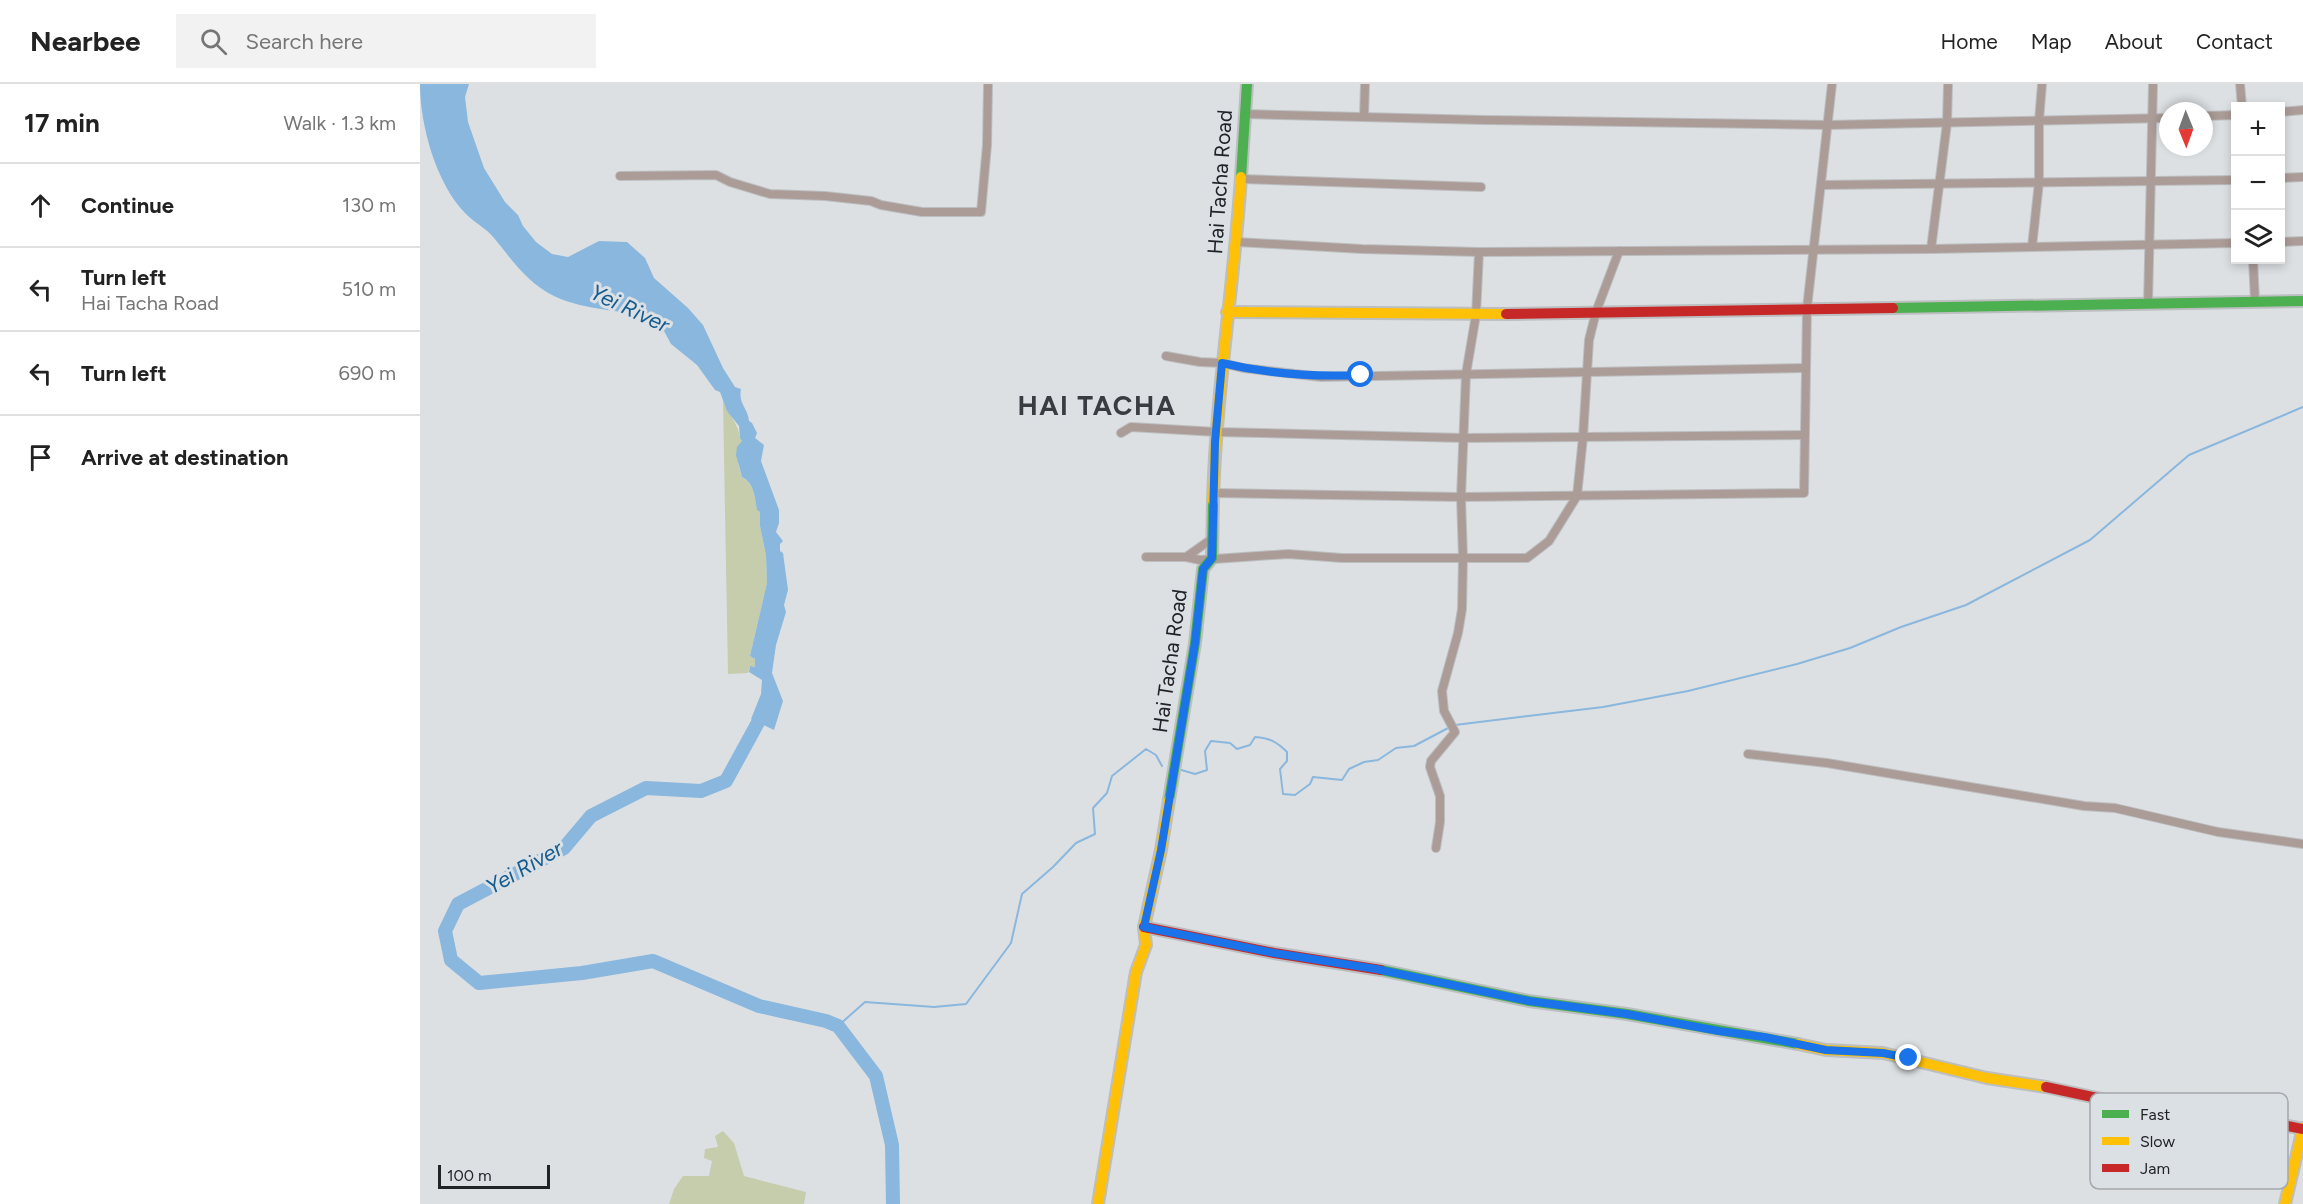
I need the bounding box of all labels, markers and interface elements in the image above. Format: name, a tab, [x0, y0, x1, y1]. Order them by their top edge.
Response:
search box	[176, 14, 596, 68]
text: Nearbee	[30, 24, 140, 58]
icon: search	[197, 25, 230, 58]
text: Search here	[245, 28, 363, 55]
text: Home	[1941, 29, 1998, 54]
text: Map	[2031, 29, 2072, 54]
text: About	[2105, 29, 2163, 54]
text: Contact	[2196, 29, 2273, 54]
north arrow	[2159, 102, 2213, 156]
map controls	[2231, 102, 2285, 264]
button: +	[2231, 102, 2285, 156]
text: 17 min	[24, 107, 100, 139]
street label: Hai Tacha Road	[1202, 109, 1237, 255]
text: Walk · 1.3 km	[283, 111, 396, 135]
button: −	[2231, 156, 2285, 210]
icon: ahead	[24, 189, 57, 222]
text: Continue	[81, 192, 174, 219]
text: 130 m	[342, 193, 396, 217]
button: layers	[2231, 210, 2285, 264]
text: Turn left	[81, 264, 167, 291]
icon: left	[24, 273, 57, 306]
text: 510 m	[341, 277, 396, 301]
water label: Yei River	[586, 278, 675, 339]
text: Hai Tacha Road	[81, 291, 219, 315]
icon: left	[24, 357, 57, 390]
text: Turn left	[81, 360, 167, 387]
text: 690 m	[339, 361, 396, 385]
route start	[1347, 361, 1373, 387]
district label: HAI TACHA	[1018, 389, 1176, 422]
icon: arrive	[24, 441, 57, 474]
text: Arrive at destination	[81, 444, 289, 471]
street label: Hai Tacha Road	[1147, 587, 1192, 734]
water label: Yei River	[481, 834, 569, 900]
route end	[1895, 1044, 1921, 1070]
legend	[2090, 1093, 2288, 1189]
text: Fast	[2140, 1105, 2170, 1124]
text: Slow	[2140, 1132, 2175, 1151]
text: Jam	[2140, 1159, 2170, 1178]
scale bar	[438, 1162, 550, 1190]
text: 100 m	[447, 1166, 492, 1185]

